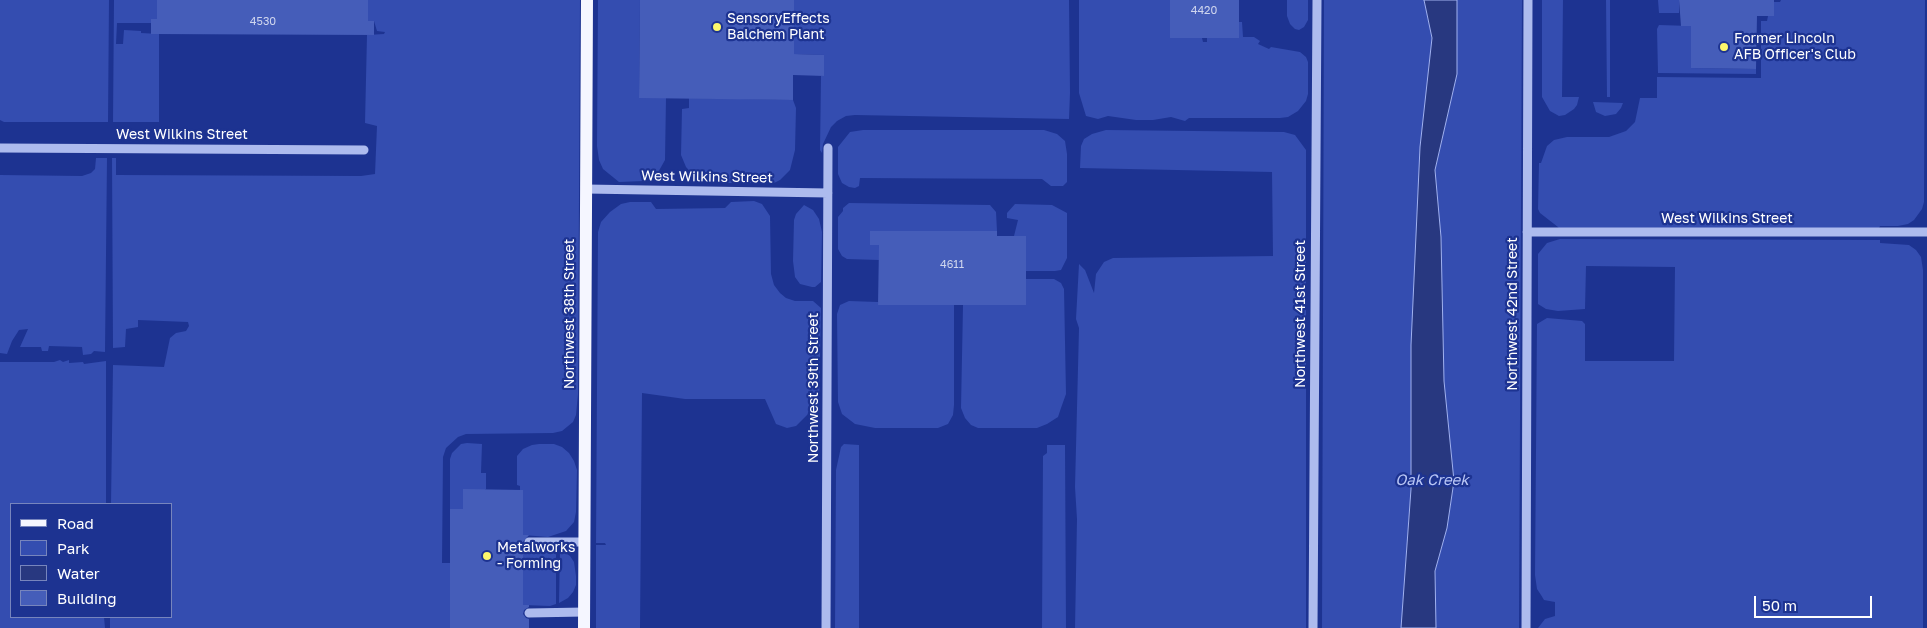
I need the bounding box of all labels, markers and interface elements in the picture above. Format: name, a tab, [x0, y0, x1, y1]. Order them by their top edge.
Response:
house number: 4420	[1191, 4, 1217, 18]
place label: SensoryEffects Balchem Plant	[727, 11, 830, 44]
house number: 4530	[250, 15, 276, 29]
marker: SensoryEffects Balchem Plant	[711, 21, 723, 33]
place label: Former Lincoln AFB Officer's Club	[1734, 31, 1856, 64]
marker: Former Lincoln AFB Officer's Club	[1718, 41, 1730, 53]
street label: West Wilkins Street	[116, 127, 248, 143]
street label: West Wilkins Street	[641, 167, 773, 187]
street label: West Wilkins Street	[1661, 211, 1793, 227]
street label: Northwest 42nd Street	[1505, 237, 1521, 391]
street label: Northwest 38th Street	[562, 239, 578, 389]
street label: Northwest 41st Street	[1293, 240, 1309, 388]
house number: 4611	[940, 258, 964, 272]
street label: Northwest 39th Street	[806, 313, 822, 463]
water label: Oak Creek	[1395, 471, 1469, 489]
legend	[10, 503, 172, 618]
text: Road	[57, 514, 94, 532]
text: Park	[57, 539, 89, 557]
place label: Metalworks - Forming	[497, 540, 575, 572]
marker: Metalworks - Forming	[481, 550, 493, 562]
text: Water	[57, 564, 100, 582]
scale bar	[1757, 586, 1874, 618]
text: Building	[57, 589, 117, 607]
text: 50 m	[1762, 596, 1797, 614]

